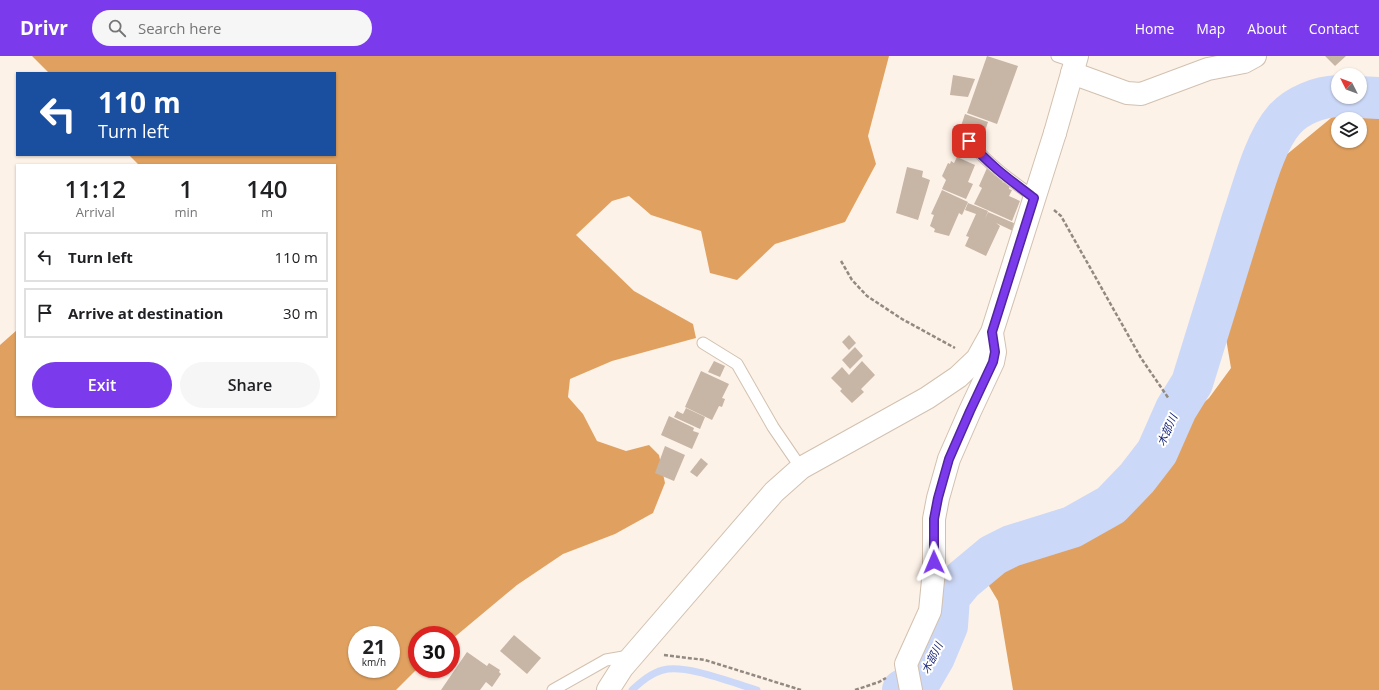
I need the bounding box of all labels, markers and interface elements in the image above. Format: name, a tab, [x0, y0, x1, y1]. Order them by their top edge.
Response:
search box	[92, 10, 372, 46]
text: Drivr	[20, 15, 68, 41]
icon: search	[106, 17, 128, 39]
text: Search here	[138, 18, 222, 38]
text: Home	[1135, 19, 1174, 38]
text: Map	[1196, 19, 1225, 38]
text: About	[1247, 19, 1287, 38]
text: Contact	[1309, 19, 1359, 38]
north arrow	[1331, 68, 1367, 104]
map controls	[1331, 68, 1367, 148]
text: 110 m	[98, 83, 181, 121]
icon: left	[32, 88, 84, 140]
button: layers	[1331, 112, 1367, 148]
text: Turn left	[98, 119, 169, 143]
pin	[952, 124, 986, 158]
icon: arrive	[958, 130, 980, 152]
text: 11:12	[65, 172, 126, 205]
text: 1	[179, 172, 193, 205]
text: 140	[246, 172, 287, 205]
text: Arrival	[76, 203, 115, 221]
text: min	[175, 203, 198, 221]
text: m	[261, 203, 273, 221]
icon: left	[34, 246, 56, 268]
text: Turn left	[68, 247, 133, 267]
text: 110 m	[274, 247, 318, 267]
icon: arrive	[34, 302, 56, 324]
text: Arrive at destination	[68, 303, 223, 323]
text: 30 m	[283, 303, 318, 323]
button: Exit	[32, 362, 172, 408]
button: Share	[180, 362, 320, 408]
water label: 木部川	[1153, 411, 1181, 448]
position arrow	[913, 541, 955, 583]
speed limit sign: 30	[408, 626, 460, 678]
text: 21	[363, 633, 385, 660]
water label: 木部川	[917, 639, 946, 676]
text: km/h	[362, 655, 386, 669]

